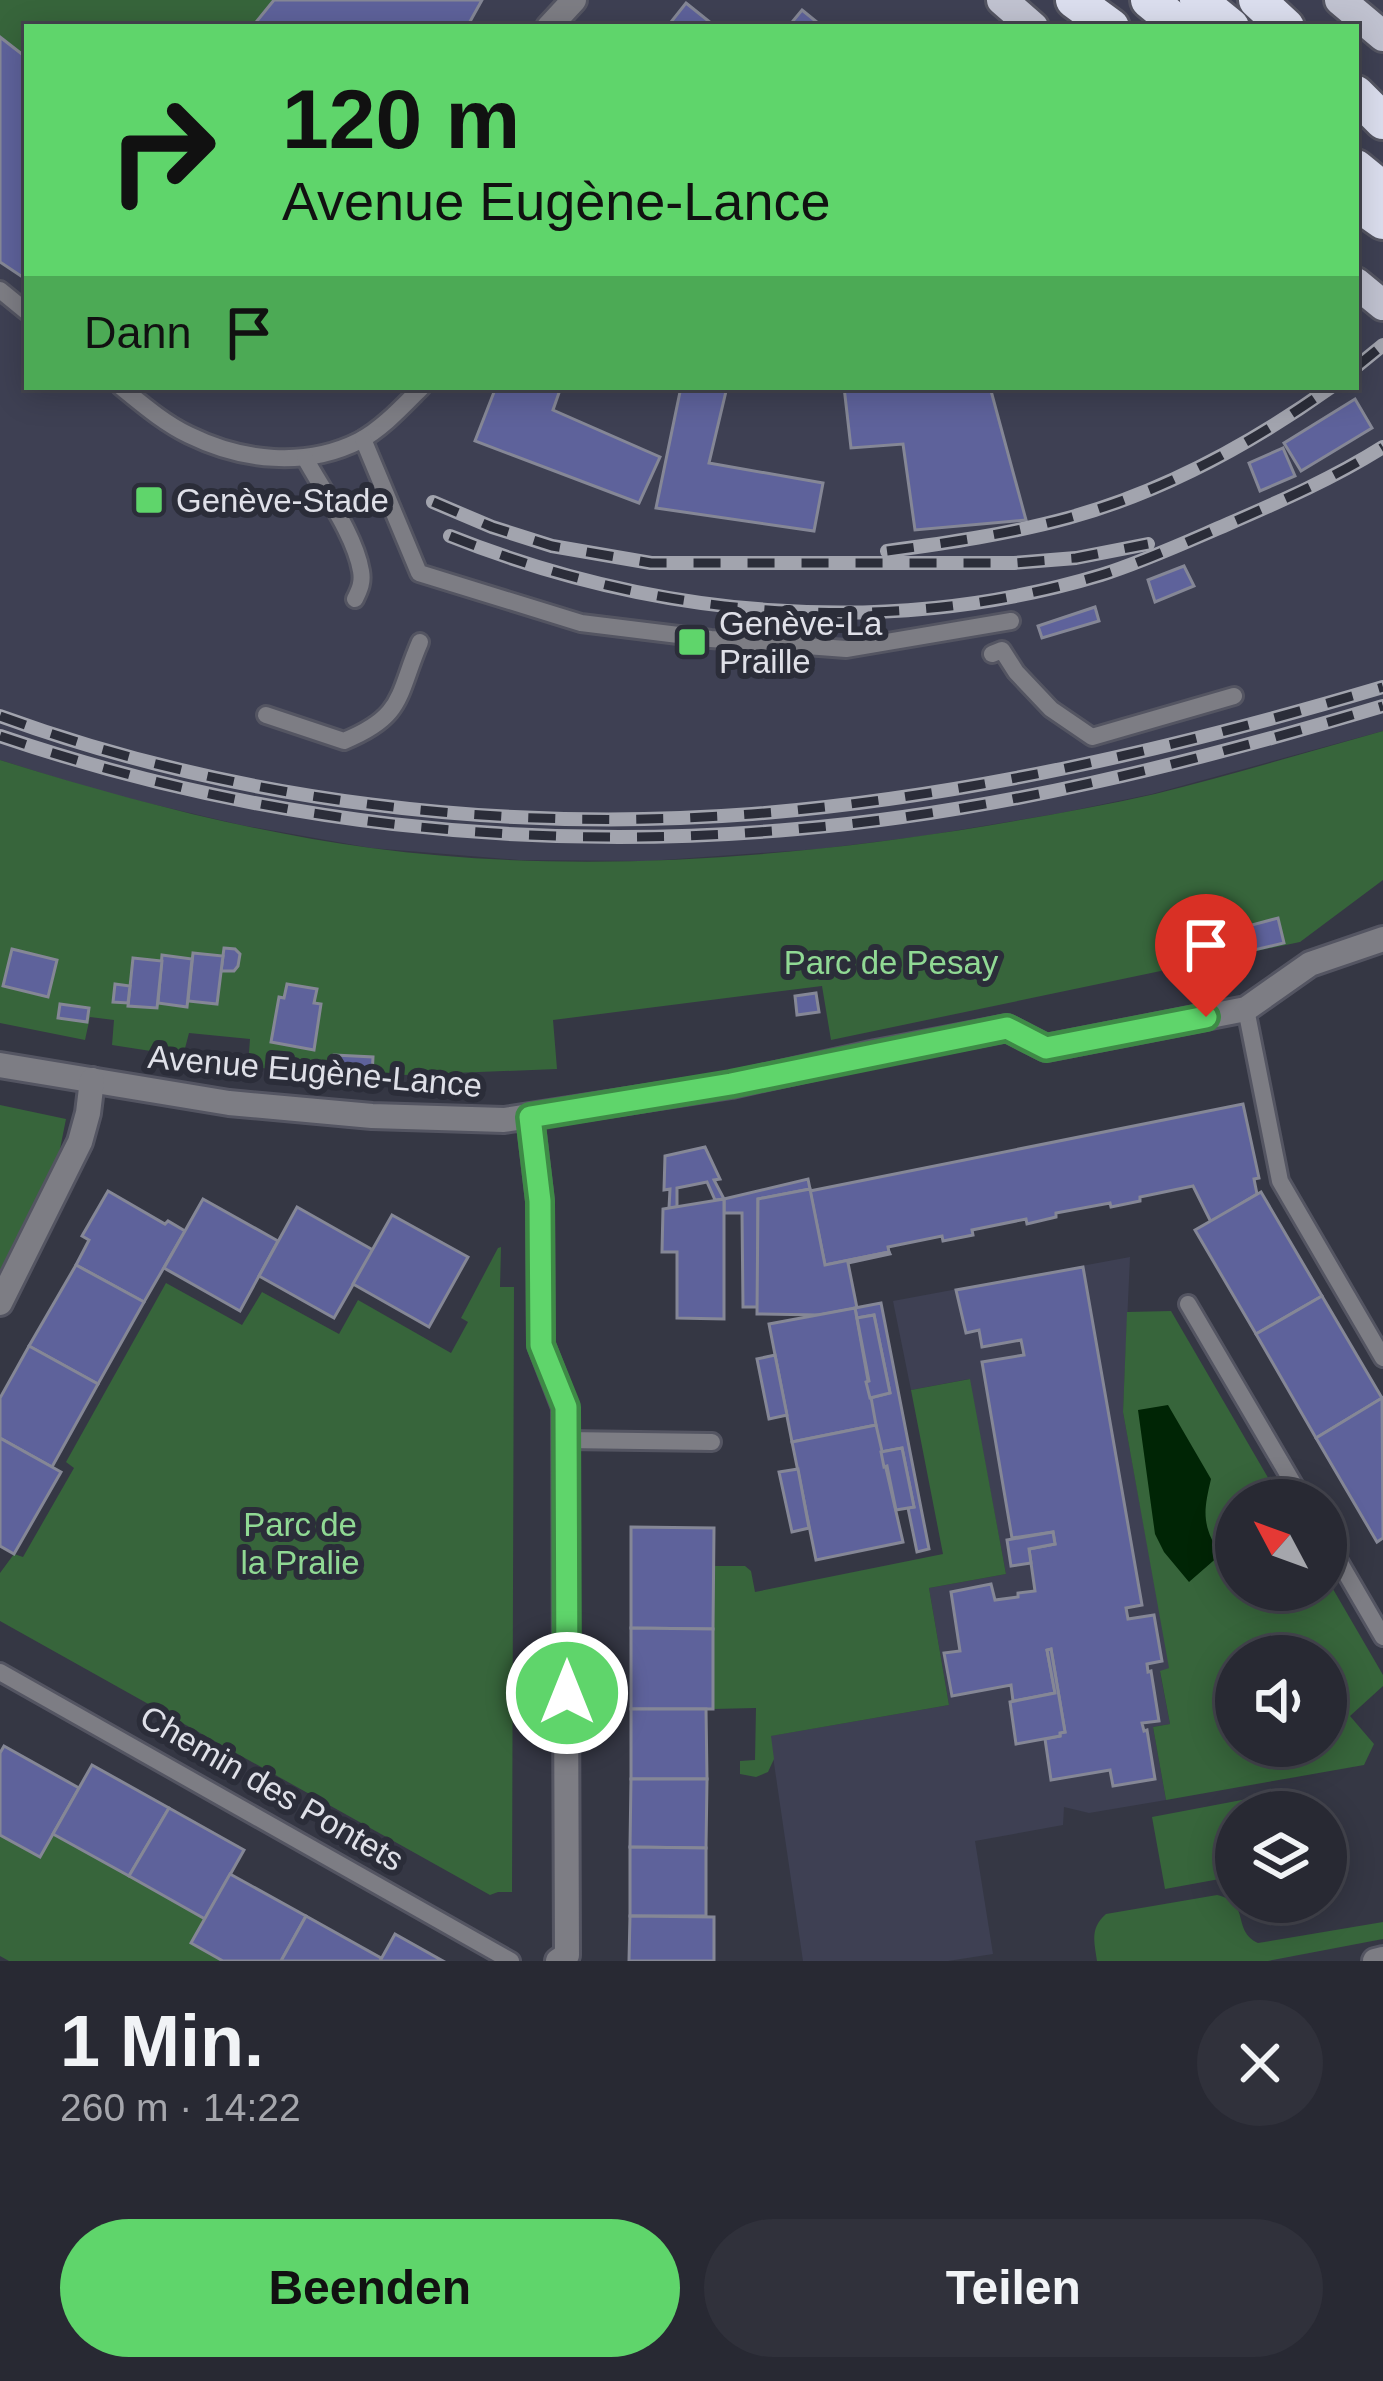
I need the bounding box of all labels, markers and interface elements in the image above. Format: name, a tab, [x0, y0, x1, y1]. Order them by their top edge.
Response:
icon: right	[84, 72, 240, 228]
text: 120 m	[282, 72, 520, 166]
text: Avenue Eugène-Lance	[282, 171, 830, 231]
icon: arrive	[216, 300, 282, 366]
text: Dann	[84, 307, 192, 358]
place label: Genève-Stade	[176, 482, 389, 519]
marker: Genève-Stade	[133, 484, 165, 516]
place label: Genève-La Praille	[719, 605, 883, 680]
marker: Genève-La Praille	[676, 626, 708, 658]
pin	[1155, 894, 1257, 1017]
icon: arrive	[1173, 912, 1239, 978]
park label: Parc de Pesay	[784, 944, 999, 981]
street label: Avenue Eugène-Lance	[146, 1038, 484, 1104]
north arrow	[1215, 1479, 1347, 1611]
map controls	[1215, 1479, 1347, 1923]
park label: Parc de la Pralie	[240, 1506, 360, 1581]
position arrow	[504, 1630, 630, 1756]
button: sound	[1215, 1635, 1347, 1767]
street label: Chemin des Pontets	[134, 1698, 410, 1878]
button: layers	[1215, 1791, 1347, 1923]
button: close	[1197, 2000, 1323, 2126]
text: 1 Min.	[60, 2001, 264, 2081]
text: 260 m · 14:22	[60, 2086, 301, 2129]
button: Beenden	[60, 2219, 680, 2357]
button: Teilen	[704, 2219, 1323, 2357]

